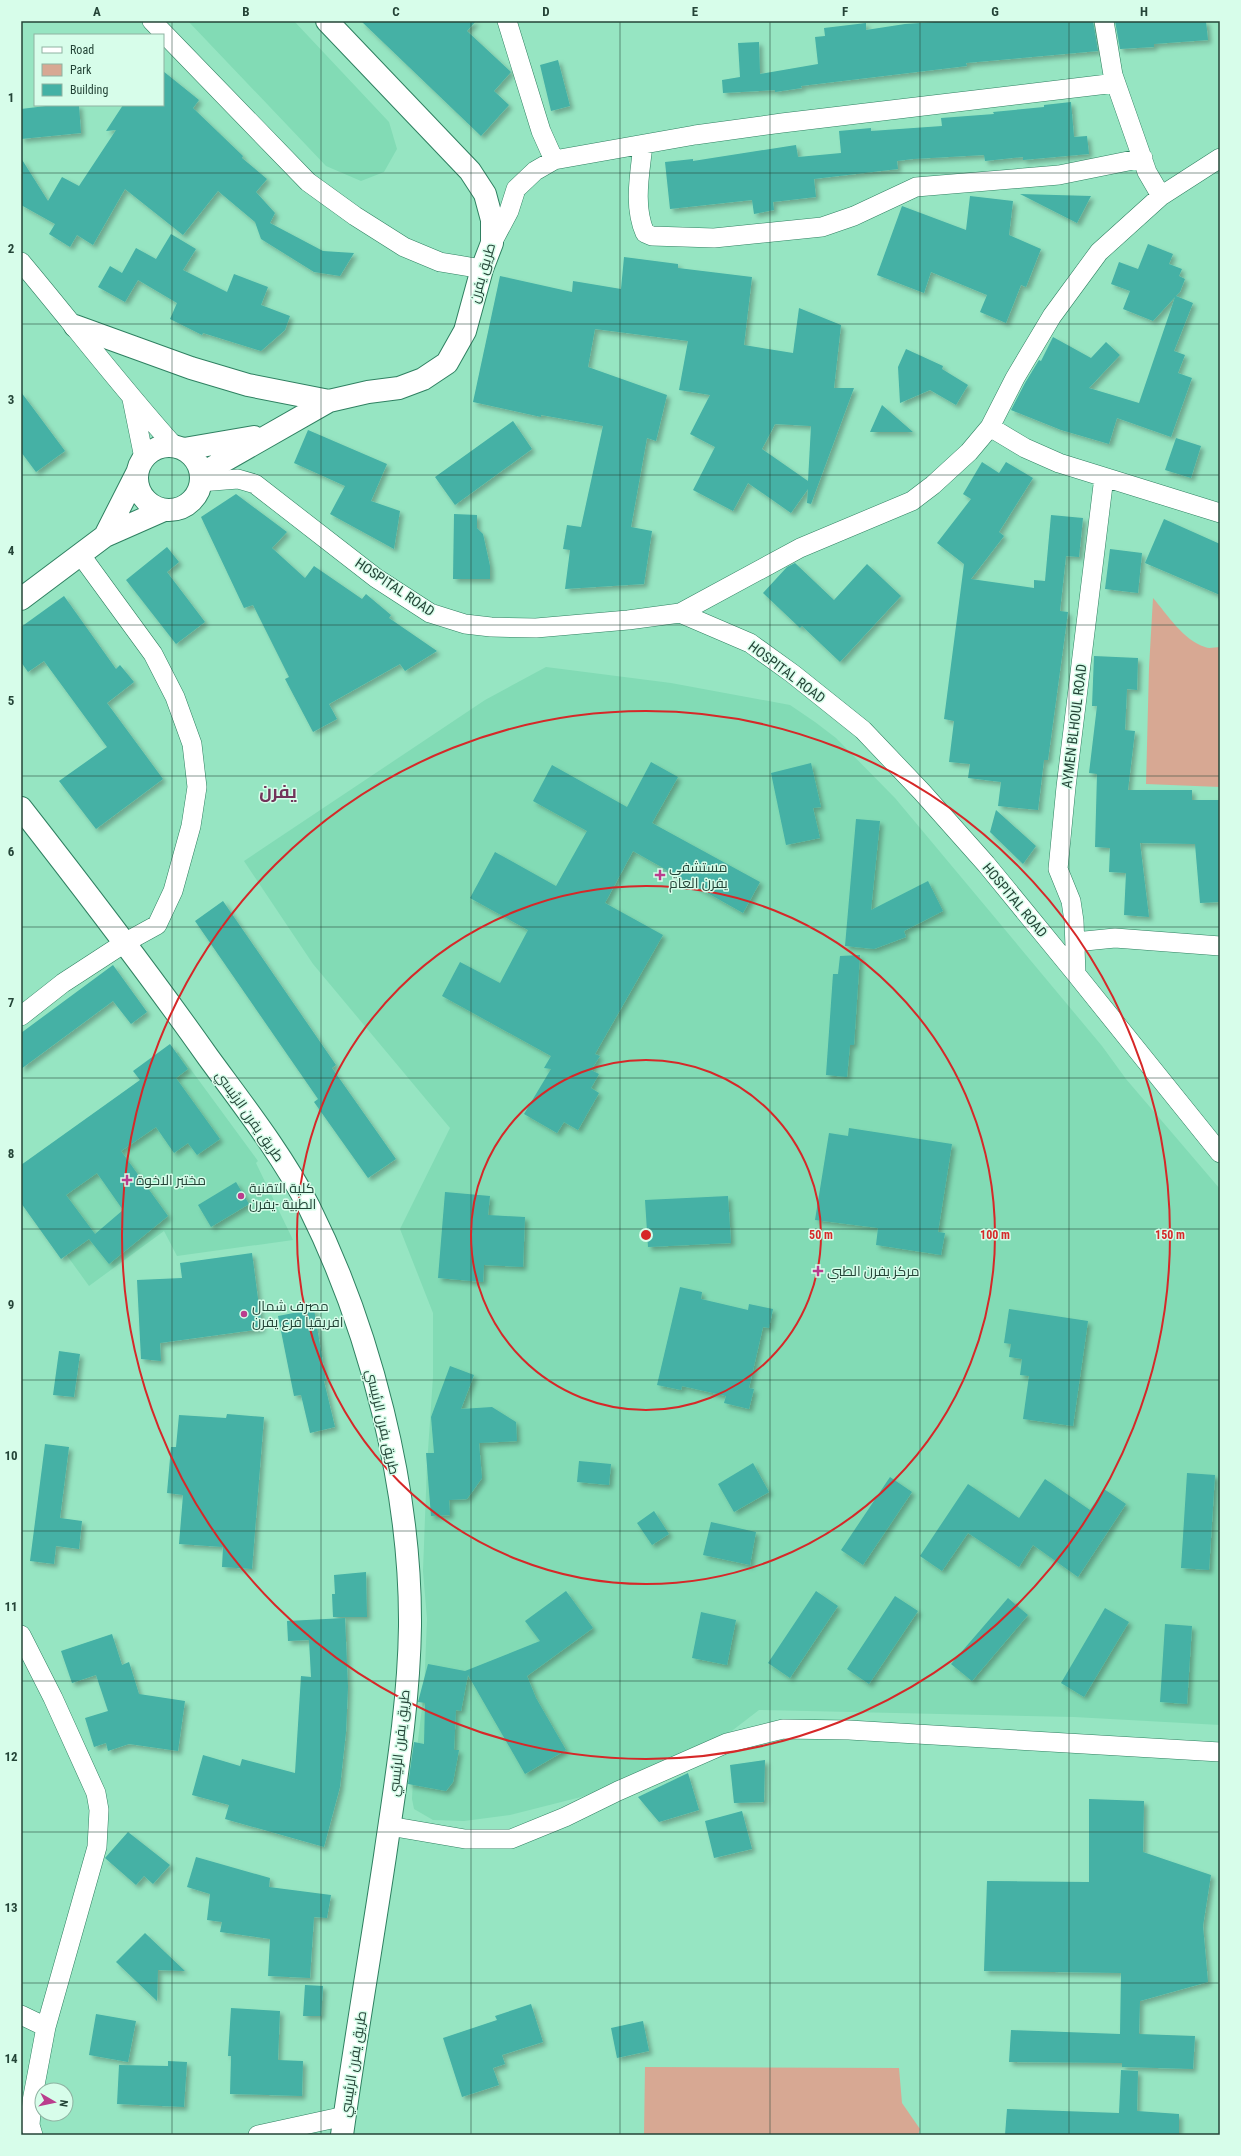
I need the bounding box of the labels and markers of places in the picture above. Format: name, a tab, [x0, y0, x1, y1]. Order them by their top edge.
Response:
place label: مستشفي يفرن العام	[669, 859, 728, 893]
marker: مستشفي يفرن العام	[654, 869, 666, 881]
place label: مختبر الاخوة	[136, 1172, 206, 1188]
marker: مختبر الاخوة	[121, 1174, 133, 1186]
place label: كلية التقنية الطبية -يفرن	[249, 1180, 316, 1212]
marker: كلية التقنية الطبية -يفرن	[236, 1191, 246, 1201]
centre of rings	[639, 1228, 653, 1242]
place label: مركز يفرن الطبي	[827, 1263, 919, 1283]
marker: مركز يفرن الطبي	[812, 1265, 824, 1277]
place label: مصرف شمال افريقيا فرع يفرن	[252, 1298, 344, 1331]
marker: مصرف شمال افريقيا فرع يفرن	[239, 1309, 249, 1319]

